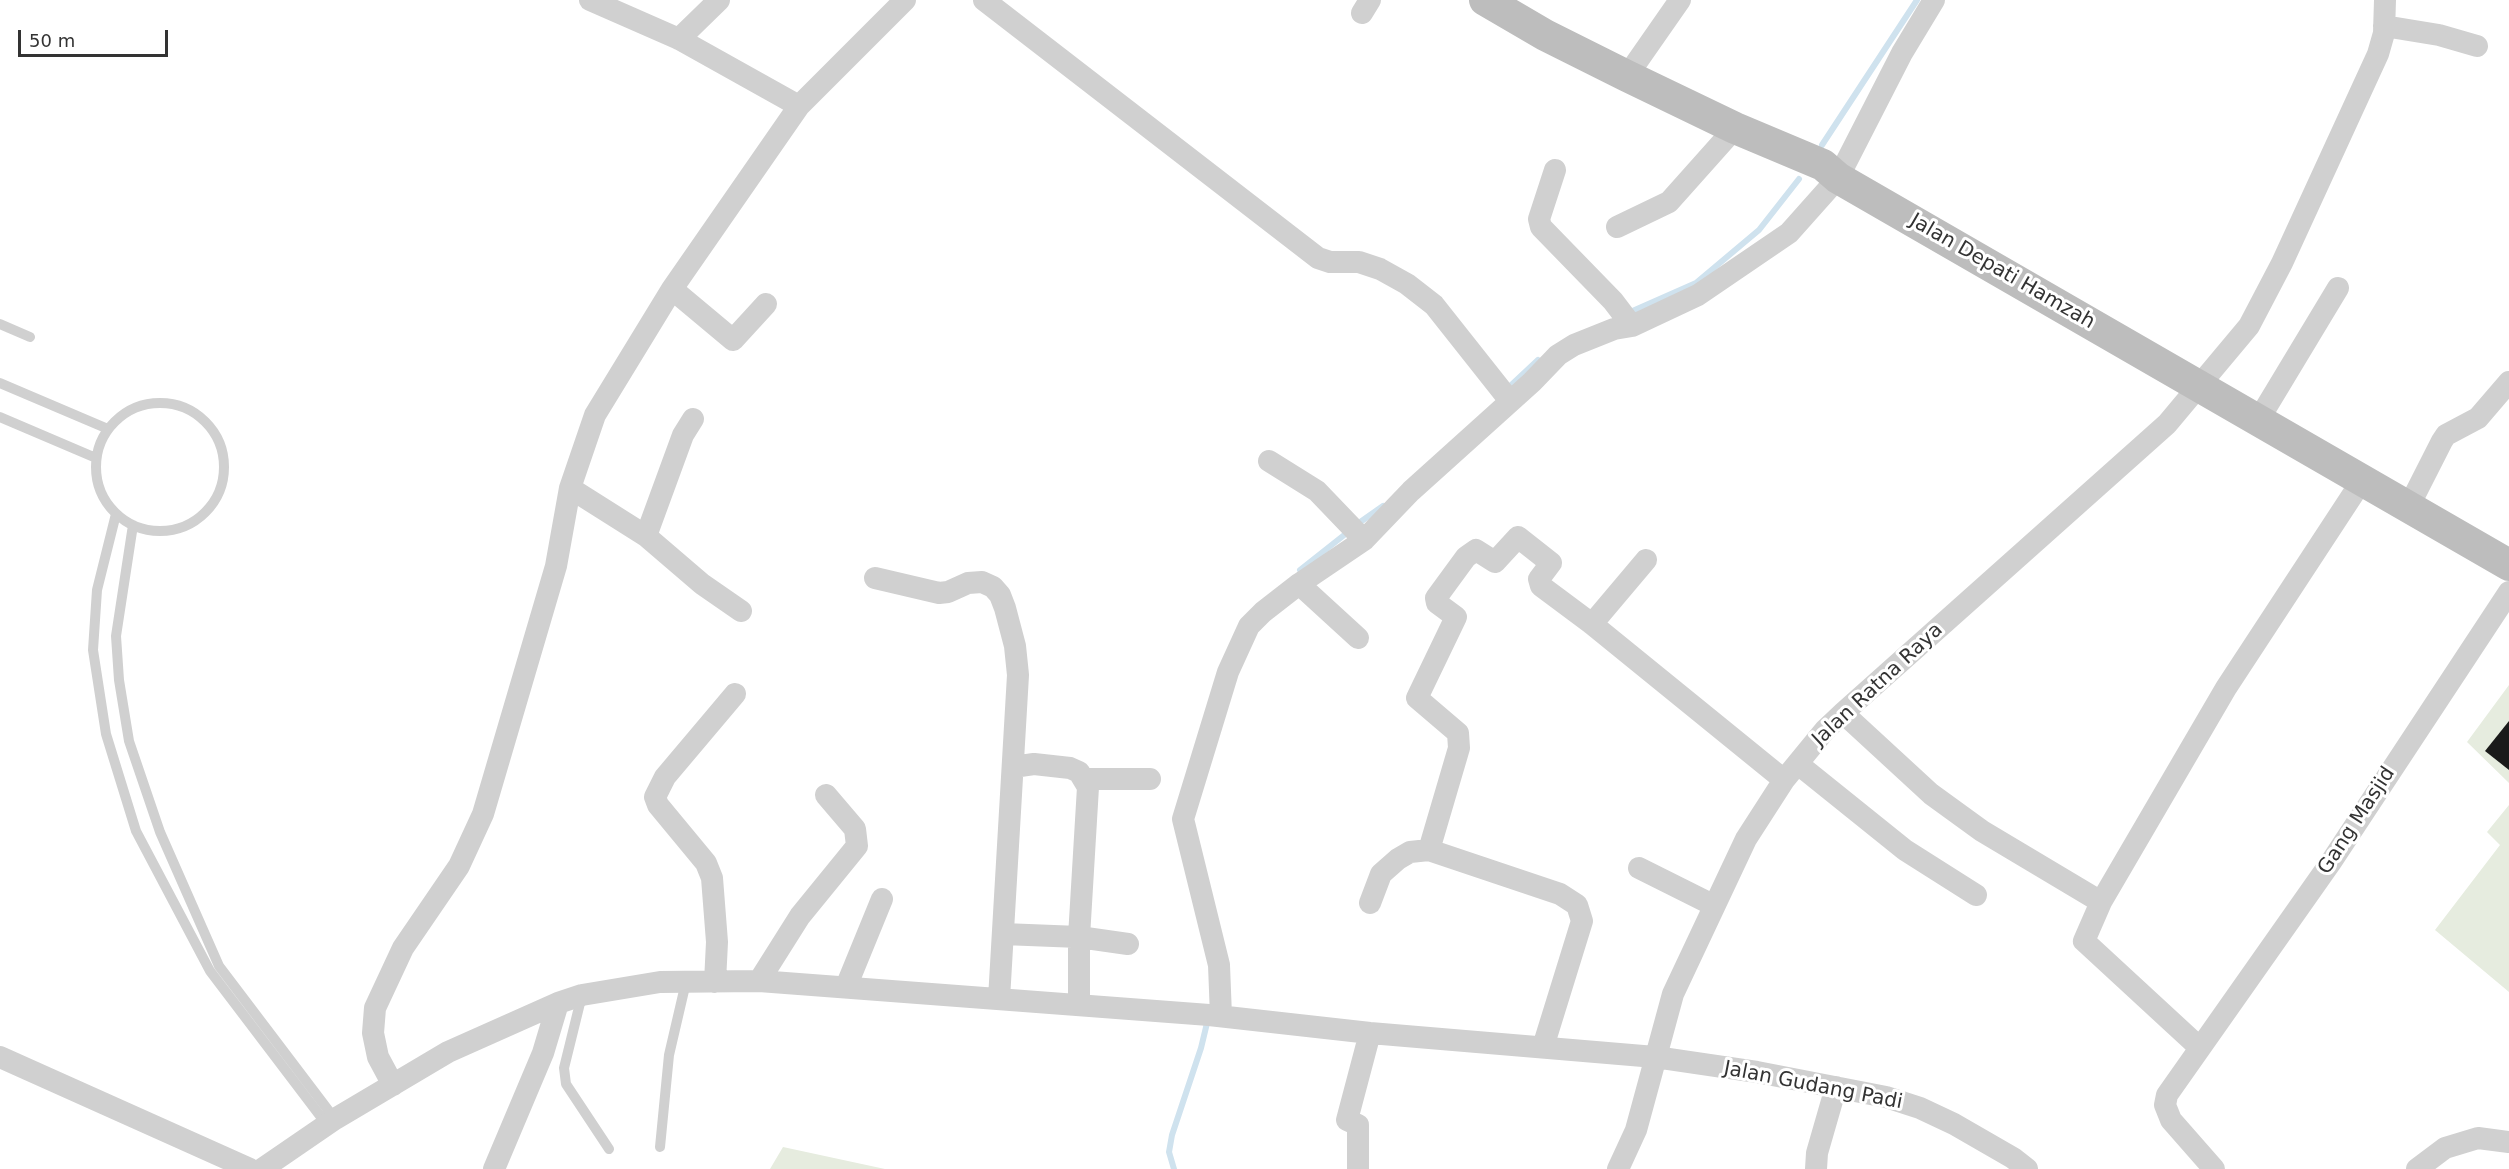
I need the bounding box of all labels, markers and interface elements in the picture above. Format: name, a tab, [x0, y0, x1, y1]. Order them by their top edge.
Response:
scale bar	[21, 18, 171, 56]
text: 50 m	[29, 30, 75, 51]
street label: Jalan Depati Hamzah	[1905, 209, 2099, 335]
street label: Jalan Ratna Raya	[1808, 618, 1948, 752]
street label: Gang Masjid	[2313, 763, 2401, 879]
street label: Jalan Gudang Padi	[1722, 1057, 1904, 1115]

